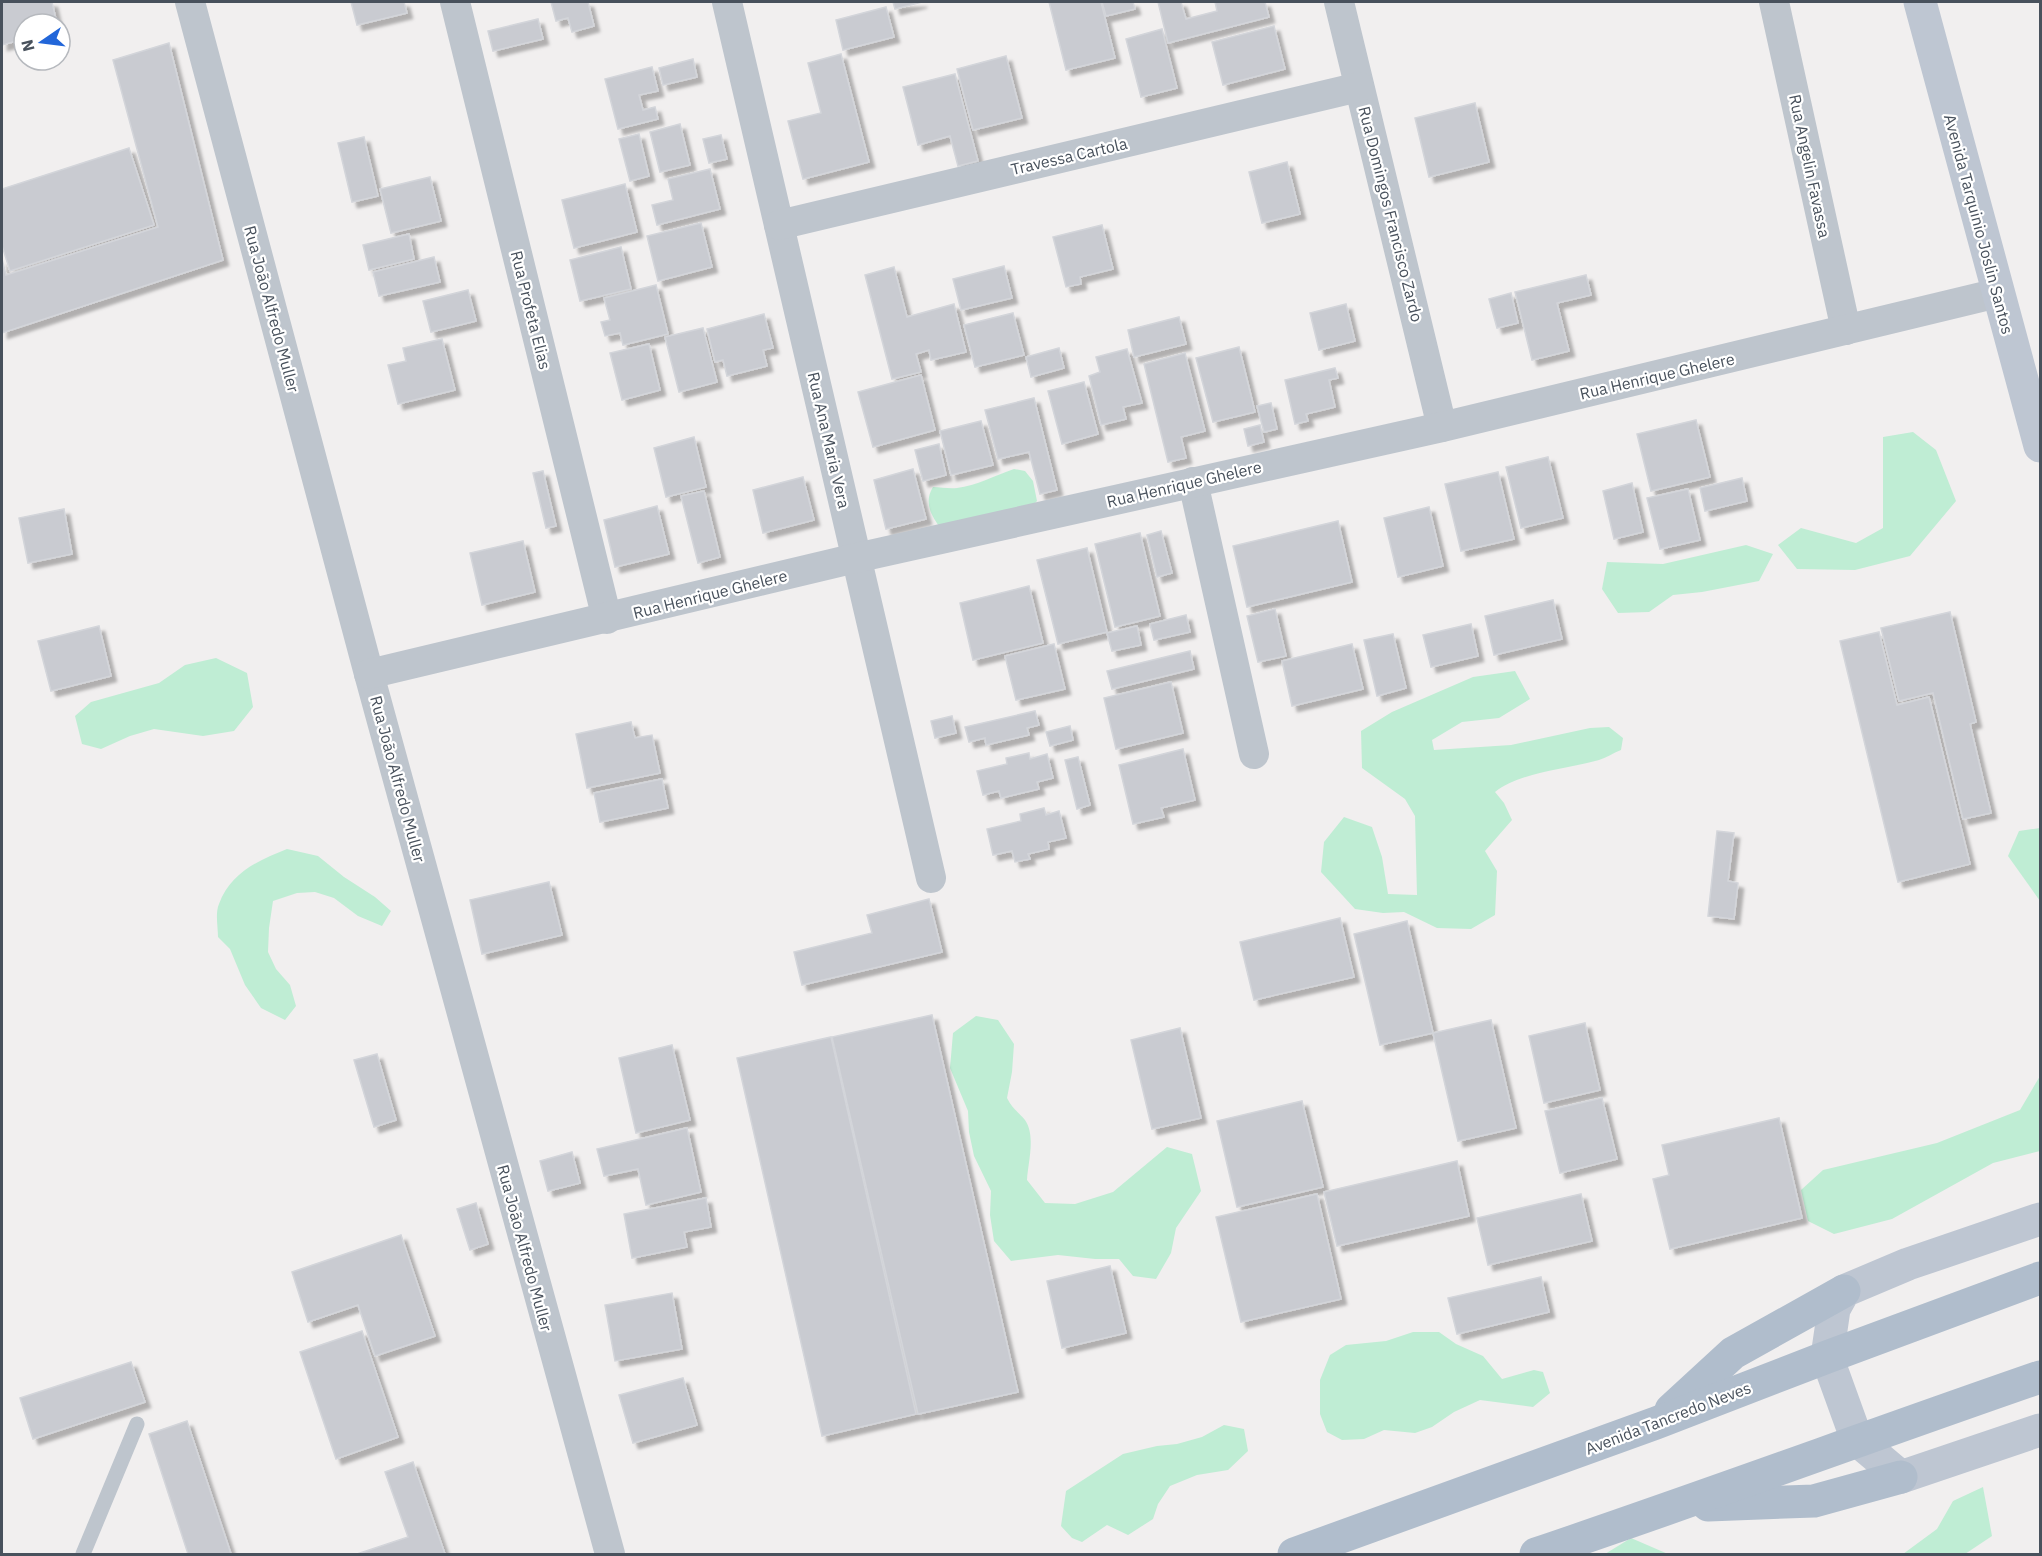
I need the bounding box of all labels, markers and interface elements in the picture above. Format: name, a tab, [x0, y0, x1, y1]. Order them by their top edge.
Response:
north arrow	[12, 12, 72, 72]
text: N	[16, 38, 39, 54]
street label: Rua Angelin Favassa	[1785, 92, 1835, 240]
street label: Rua Domingos Francisco Zardo	[1354, 104, 1428, 324]
street label: Avenida Tarquinio Joslin Santos	[1940, 112, 2018, 336]
street label: Travessa Cartola	[1009, 133, 1130, 179]
street label: Rua João Alfredo Muller	[240, 223, 304, 395]
street label: Rua Profeta Elias	[507, 249, 555, 371]
street label: Rua Henrique Ghelere	[1578, 348, 1737, 404]
street label: Rua Ana Maria Vera	[804, 370, 855, 511]
street label: Rua Henrique Ghelere	[1105, 456, 1264, 512]
street label: Rua Henrique Ghelere	[631, 565, 789, 623]
street label: Rua João Alfredo Muller	[366, 693, 430, 865]
street label: Rua João Alfredo Muller	[493, 1162, 557, 1334]
street label: Avenida Tancredo Neves	[1582, 1377, 1754, 1459]

